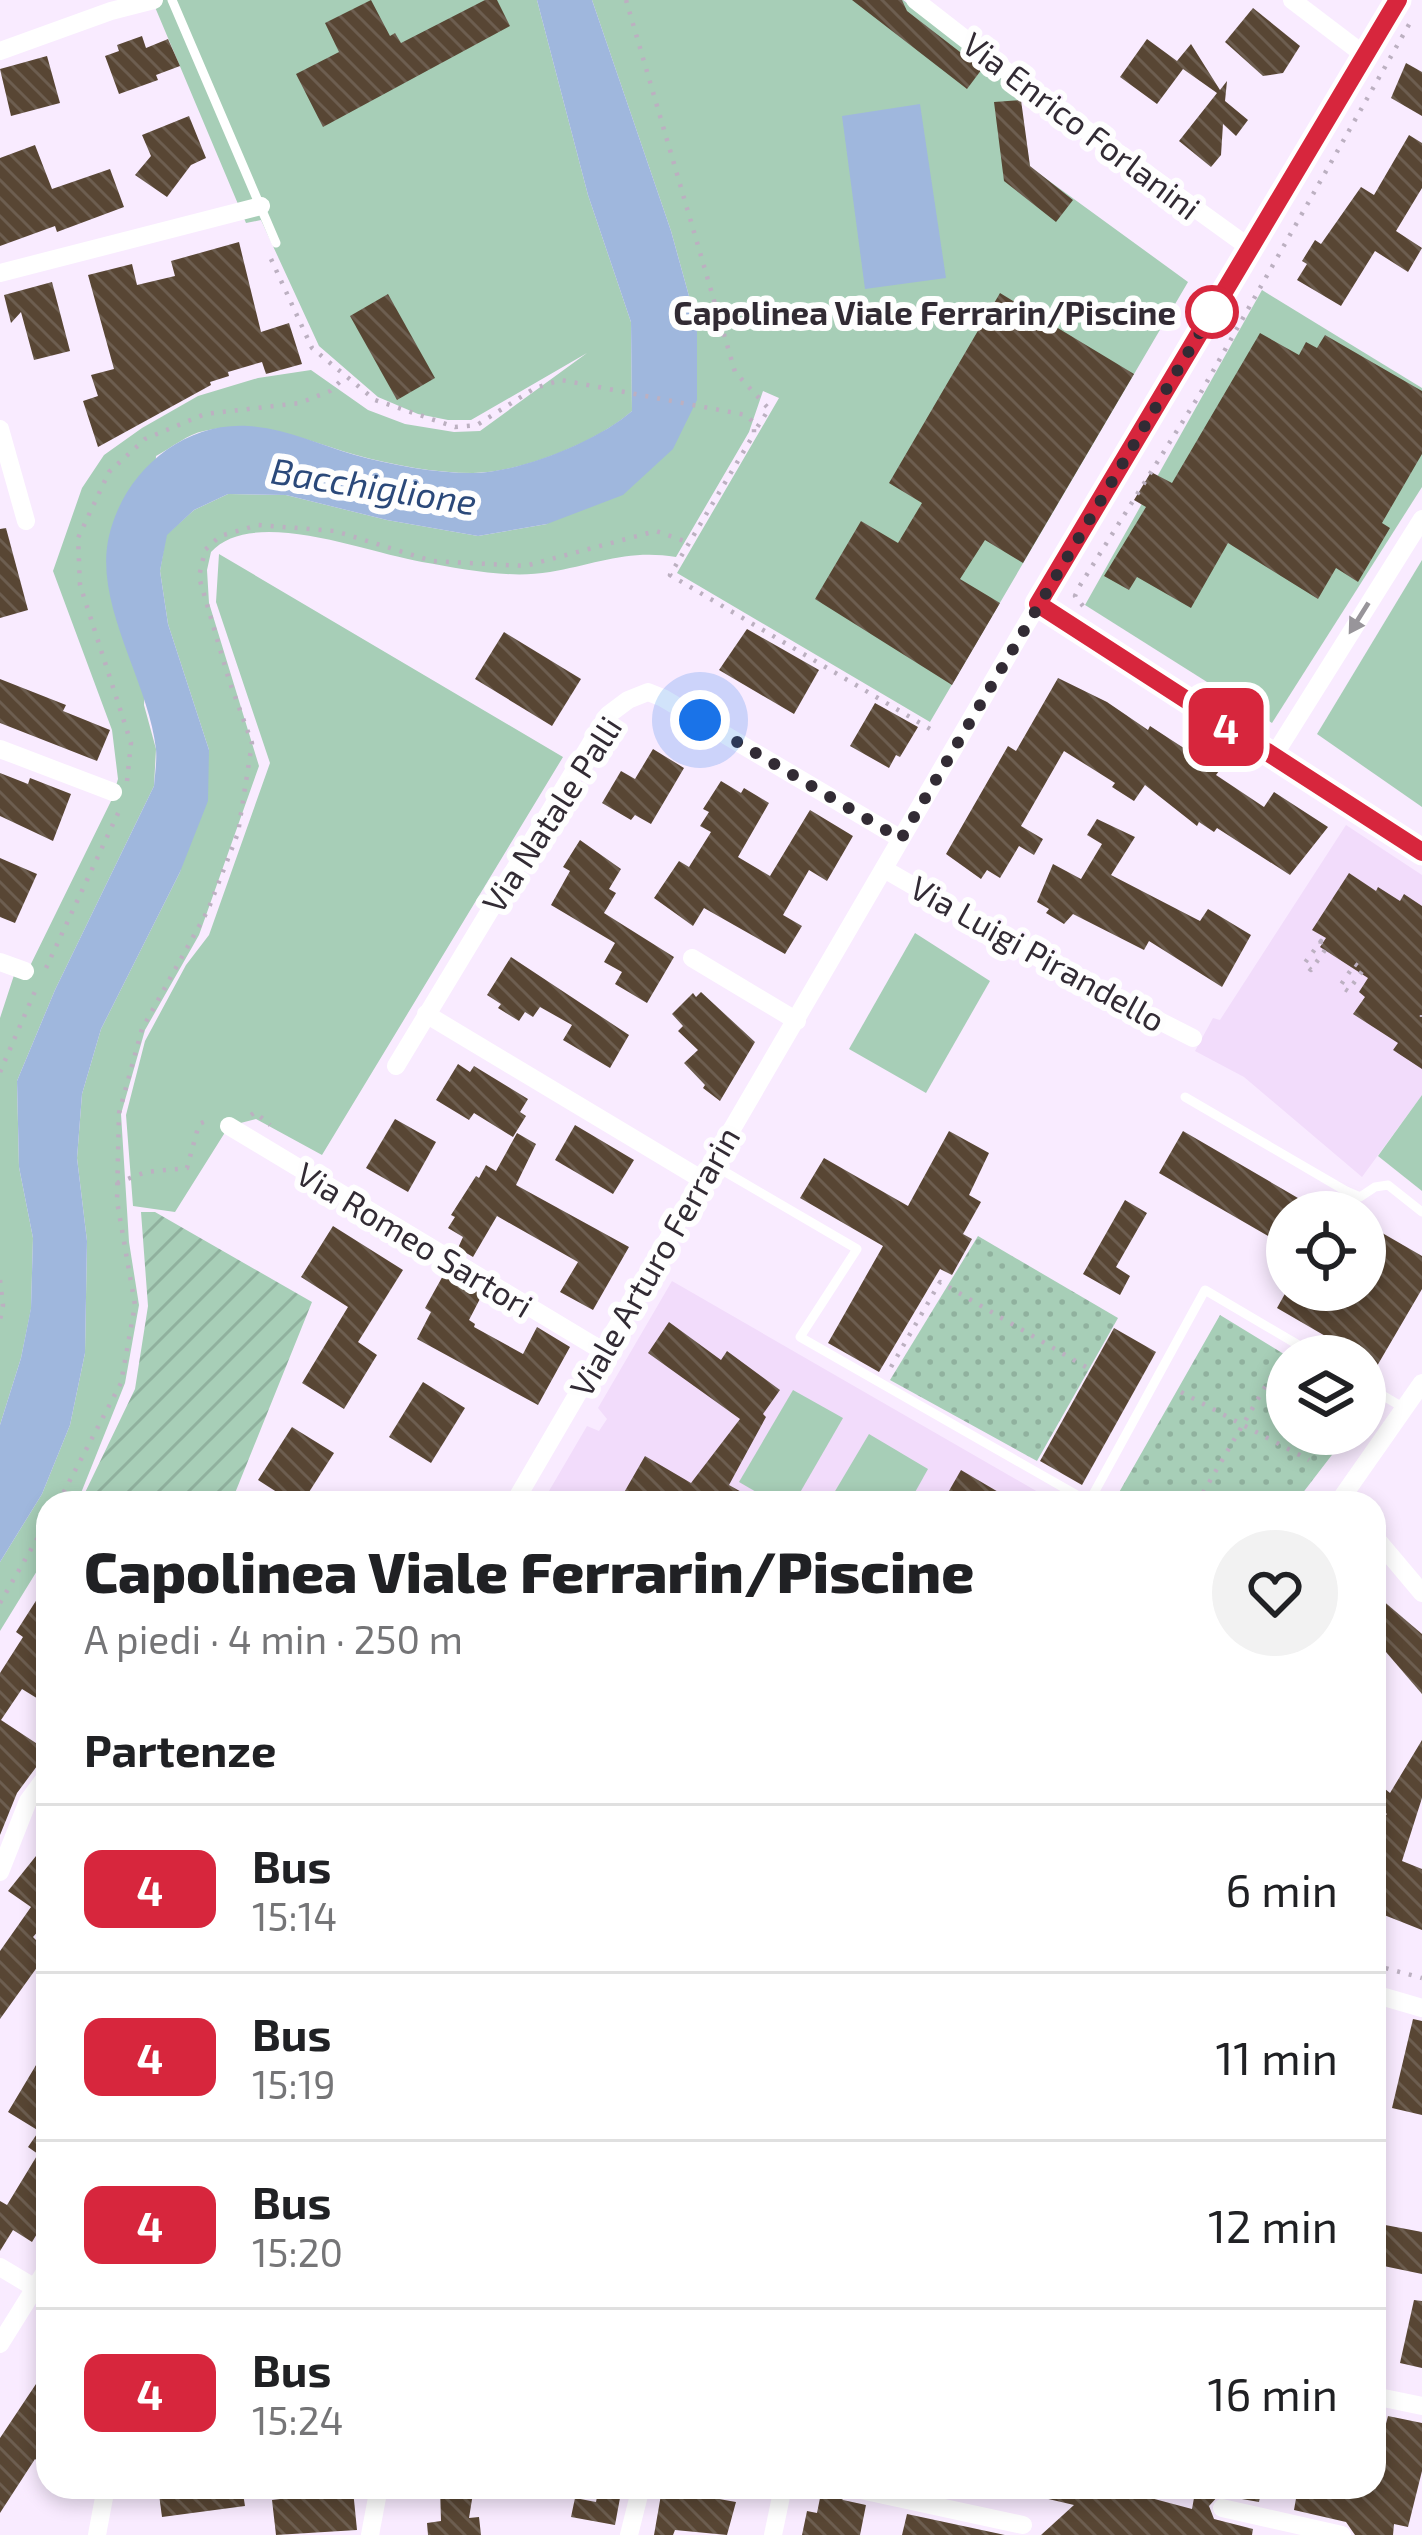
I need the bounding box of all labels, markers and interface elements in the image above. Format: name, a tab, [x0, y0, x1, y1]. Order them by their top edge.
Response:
street label: Via Enrico Forlanini	[955, 23, 1209, 227]
marker: Capolinea Viale Ferrarin/Piscine	[1187, 287, 1237, 337]
place label: Capolinea Viale Ferrarin/Piscine	[673, 292, 1176, 332]
water label: Bacchiglione	[268, 448, 480, 522]
one-way arrow	[1349, 602, 1371, 635]
line badge: 4	[1187, 688, 1265, 766]
your location	[670, 690, 730, 750]
text: 4	[1213, 702, 1239, 752]
street label: Via Natale Palli	[473, 708, 629, 920]
street label: Via Luigi Pirandello	[904, 866, 1172, 1040]
street label: Viale Arturo Ferrarin	[561, 1119, 747, 1403]
street label: Via Romeo Sartori	[290, 1153, 540, 1325]
map controls	[1266, 1191, 1386, 1455]
button: locate	[1266, 1191, 1386, 1311]
button: layers	[1266, 1335, 1386, 1455]
button: heart	[1212, 1530, 1338, 1656]
text: Capolinea Viale Ferrarin/Piscine	[84, 1536, 974, 1604]
text: A piedi · 4 min · 250 m	[84, 1615, 463, 1662]
text: Partenze	[84, 1722, 276, 1776]
text: Bus	[252, 1838, 331, 1892]
text: 6 min	[1225, 1862, 1338, 1916]
text: 4	[137, 1864, 163, 1914]
text: 15:14	[252, 1892, 337, 1939]
text: Bus	[252, 2006, 331, 2060]
text: 11 min	[1215, 2030, 1338, 2084]
text: 4	[137, 2032, 163, 2082]
text: 15:19	[252, 2060, 335, 2107]
text: Bus	[252, 2174, 331, 2228]
text: 12 min	[1208, 2198, 1338, 2252]
text: 4	[137, 2200, 163, 2250]
text: 15:20	[252, 2228, 343, 2275]
text: Bus	[252, 2342, 331, 2396]
text: 16 min	[1208, 2366, 1338, 2420]
text: 4	[137, 2368, 163, 2418]
text: 15:24	[252, 2396, 344, 2443]

